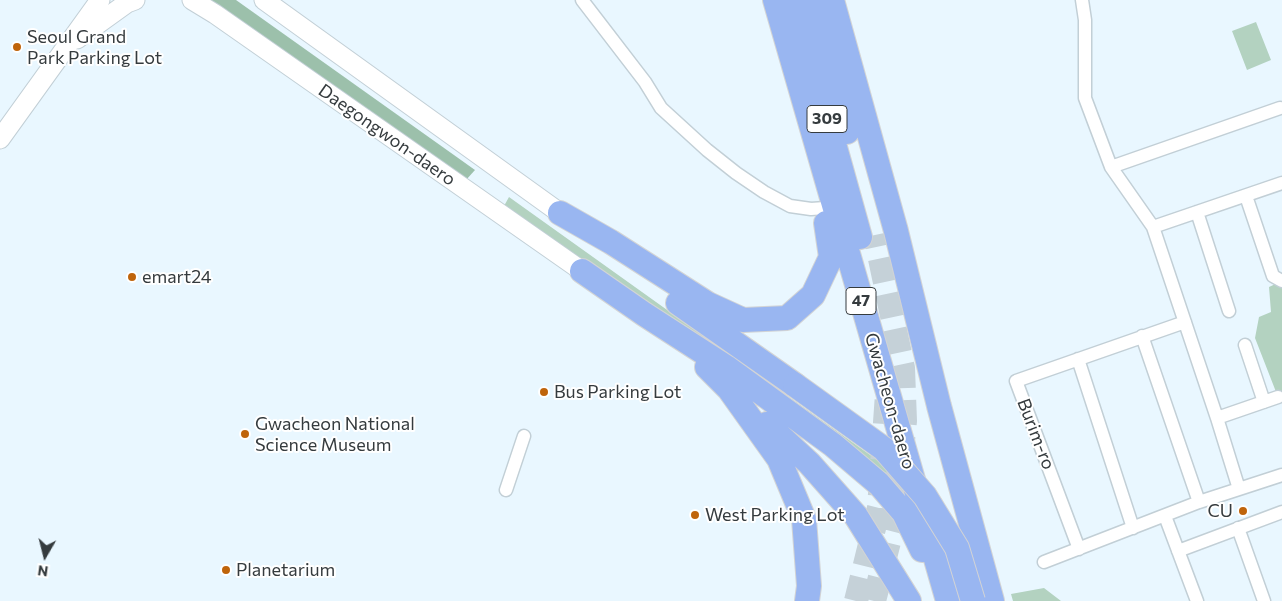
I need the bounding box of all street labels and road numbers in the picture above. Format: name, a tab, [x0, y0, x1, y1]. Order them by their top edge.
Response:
street label: Daegongwon-daero	[314, 80, 460, 190]
road number: 309	[807, 106, 847, 132]
road number: 47	[846, 288, 876, 314]
street label: Gwacheon-daero	[860, 330, 920, 472]
street label: Burim-ro	[1013, 395, 1059, 473]

